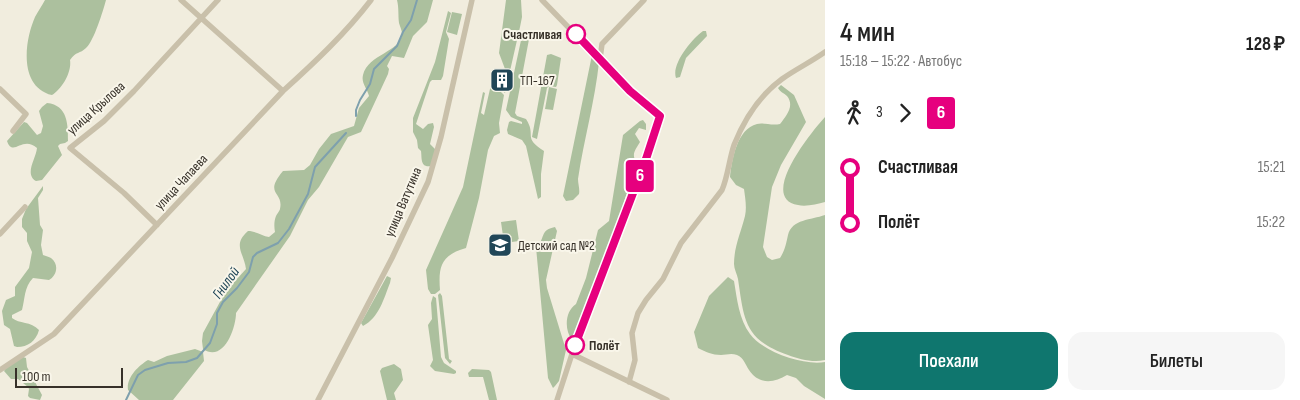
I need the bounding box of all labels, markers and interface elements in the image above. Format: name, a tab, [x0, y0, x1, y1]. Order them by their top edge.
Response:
text: 4 мин	[840, 16, 895, 49]
marker: Счастливая	[566, 24, 586, 44]
place label: Счастливая	[503, 26, 562, 43]
text: 128 ₽	[1246, 33, 1285, 56]
text: 15:18 – 15:22 · Автобус	[840, 52, 962, 71]
building icon: ТП-167	[489, 67, 515, 93]
place label: ТП-167	[520, 72, 555, 89]
street label: улица Крылова	[64, 78, 128, 138]
icon: walk	[840, 99, 868, 127]
icon: forward	[891, 99, 919, 127]
text: 6	[937, 102, 945, 123]
text: 3	[876, 103, 883, 122]
street label: улица Чапаева	[151, 151, 211, 213]
text: Счастливая	[878, 156, 958, 179]
text: 15:21	[1258, 158, 1285, 177]
line badge: 6	[624, 160, 656, 192]
street label: улица Ватутина	[381, 165, 425, 239]
text: 6	[636, 165, 644, 186]
text: Полёт	[878, 211, 920, 234]
text: 15:22	[1257, 213, 1285, 232]
school or university icon: Детский сад №2	[487, 232, 513, 258]
place label: Детский сад №2	[518, 237, 595, 254]
water label: Гнилой	[208, 263, 244, 303]
button: Поехали	[840, 332, 1058, 390]
button: Билеты	[1068, 332, 1285, 390]
marker: Полёт	[565, 335, 585, 355]
place label: Полёт	[589, 337, 620, 354]
scale bar	[15, 365, 122, 388]
text: 100 m	[22, 368, 51, 385]

